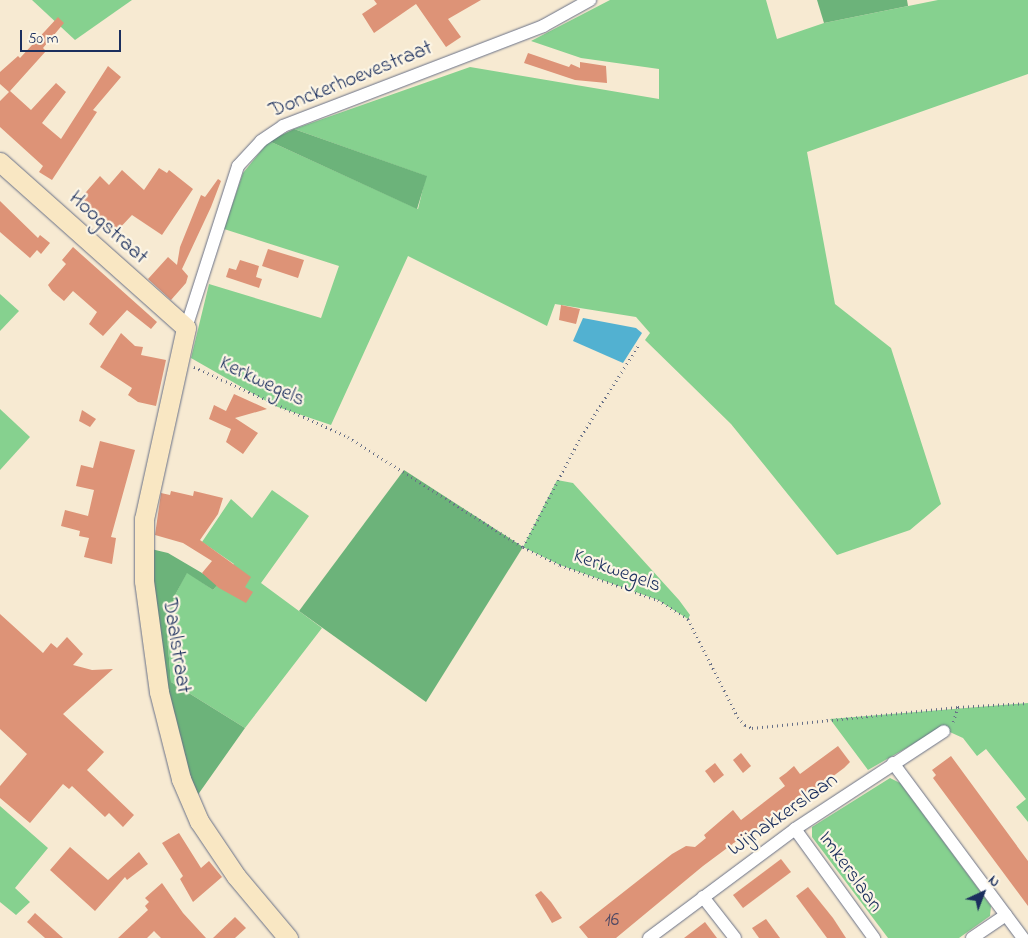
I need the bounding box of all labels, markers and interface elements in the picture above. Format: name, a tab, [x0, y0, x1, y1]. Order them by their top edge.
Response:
scale bar	[22, 20, 124, 52]
text: 50 m	[28, 28, 58, 50]
street label: Donckerhoevestraat	[266, 36, 436, 124]
street label: Hoogstraat	[63, 186, 153, 270]
street label: Kerkwegels	[215, 351, 309, 413]
street label: Kerkwegels	[570, 544, 664, 598]
street label: Daalstraat	[156, 597, 196, 695]
street label: Wijnakkerslaan	[723, 768, 843, 862]
street label: Imkerslaan	[812, 827, 888, 917]
north arrow	[958, 868, 1008, 918]
text: N	[983, 871, 1004, 893]
house number: 16	[605, 910, 619, 932]

